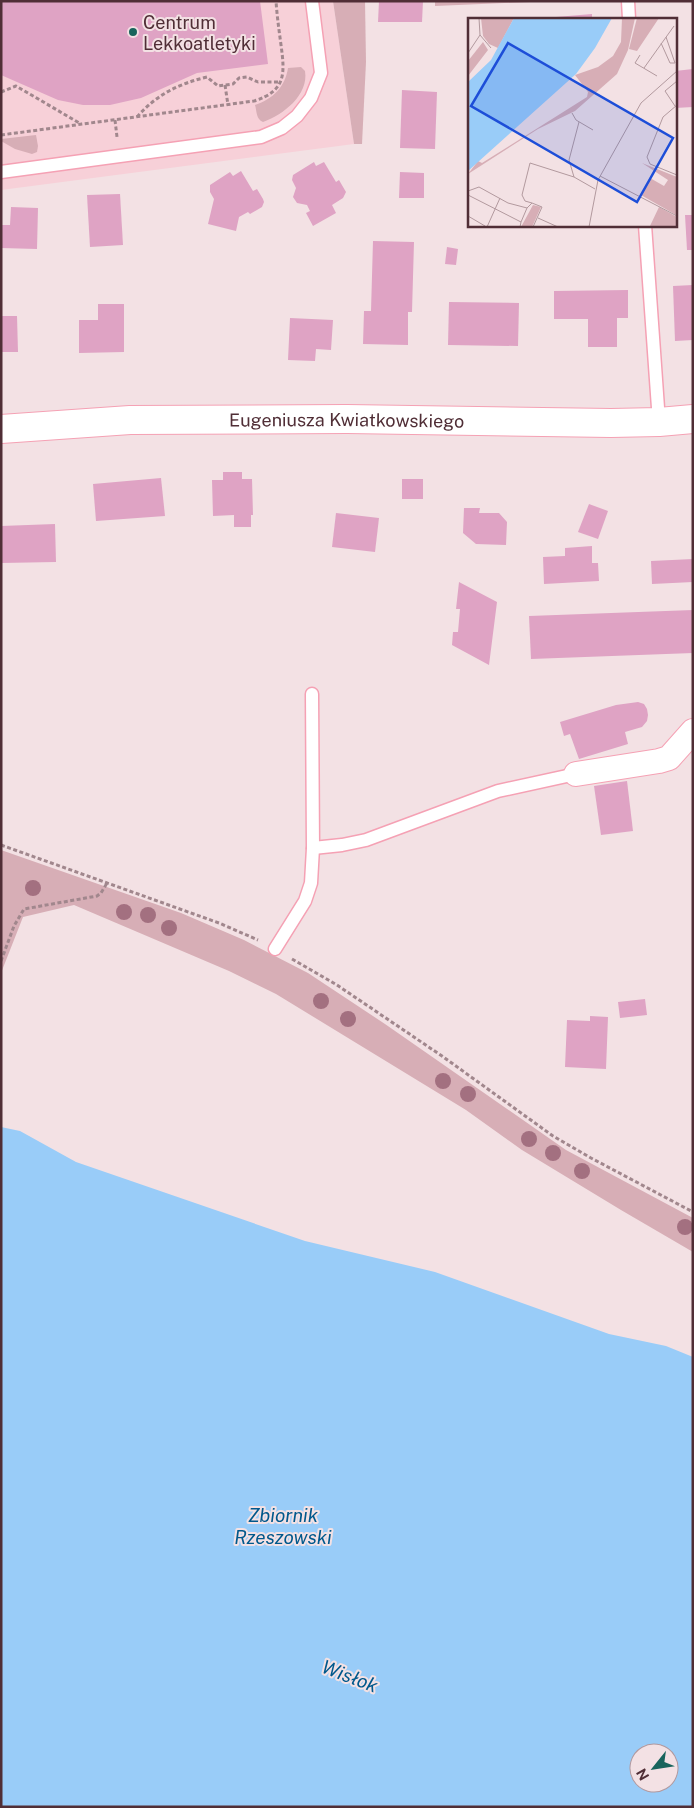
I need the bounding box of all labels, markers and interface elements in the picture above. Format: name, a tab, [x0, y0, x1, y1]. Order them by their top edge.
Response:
place label: Centrum Lekkoatletyki	[143, 12, 256, 54]
inset map	[468, 18, 676, 226]
marker: Centrum Lekkoatletyki	[127, 26, 139, 38]
street label: Eugeniusza Kwiatkowskiego	[229, 408, 464, 431]
water label: Zbiornik Rzeszowski	[234, 1504, 332, 1548]
water label: Wisłok	[319, 1655, 382, 1697]
north arrow	[629, 1743, 679, 1793]
text: N	[633, 1766, 652, 1783]

